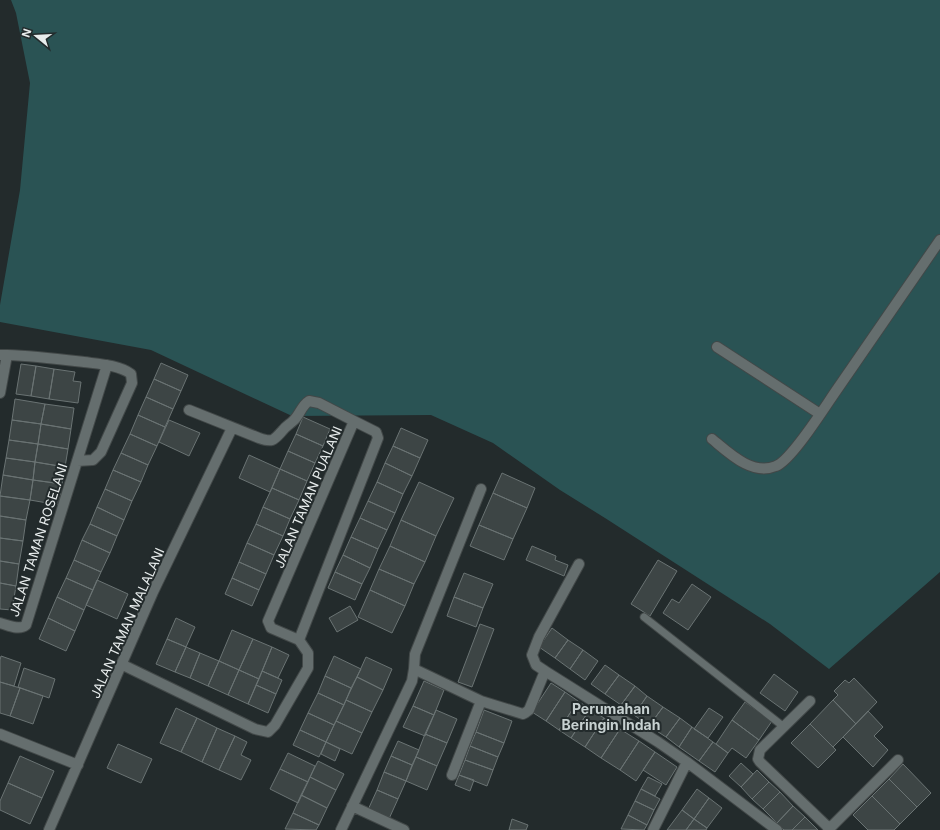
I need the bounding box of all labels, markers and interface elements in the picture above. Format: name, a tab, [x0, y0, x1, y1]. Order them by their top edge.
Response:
north arrow	[16, 16, 56, 56]
text: N	[19, 27, 34, 39]
street label: JALAN TAMAN PUALANI	[271, 424, 345, 570]
street label: JALAN TAMAN ROSELANI	[6, 461, 70, 619]
street label: JALAN TAMAN MALALANI	[87, 545, 167, 701]
district label: Perumahan Beringin Indah	[562, 700, 660, 733]

